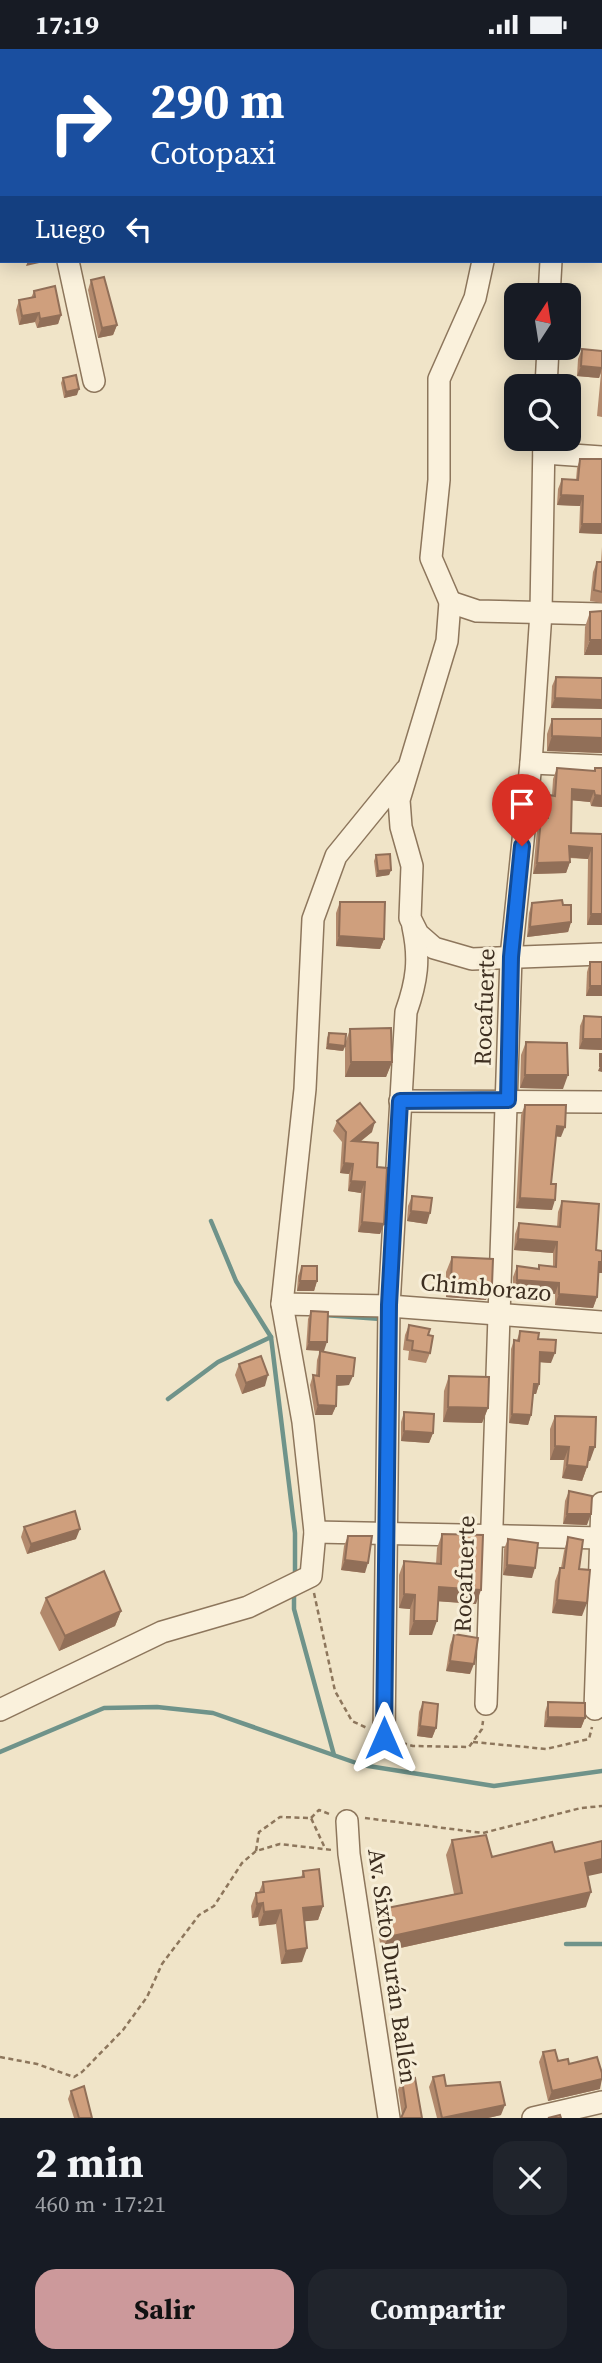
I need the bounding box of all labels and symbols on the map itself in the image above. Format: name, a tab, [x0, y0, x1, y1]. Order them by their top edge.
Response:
north arrow	[504, 283, 581, 361]
pin	[492, 774, 552, 846]
street label: Rocafuerte	[465, 948, 503, 1066]
street label: Chimborazo	[419, 1265, 553, 1309]
street label: Rocafuerte	[445, 1515, 483, 1633]
position arrow	[347, 1701, 421, 1775]
street label: Av. Sixto Durán Ballén	[360, 1846, 426, 2086]

